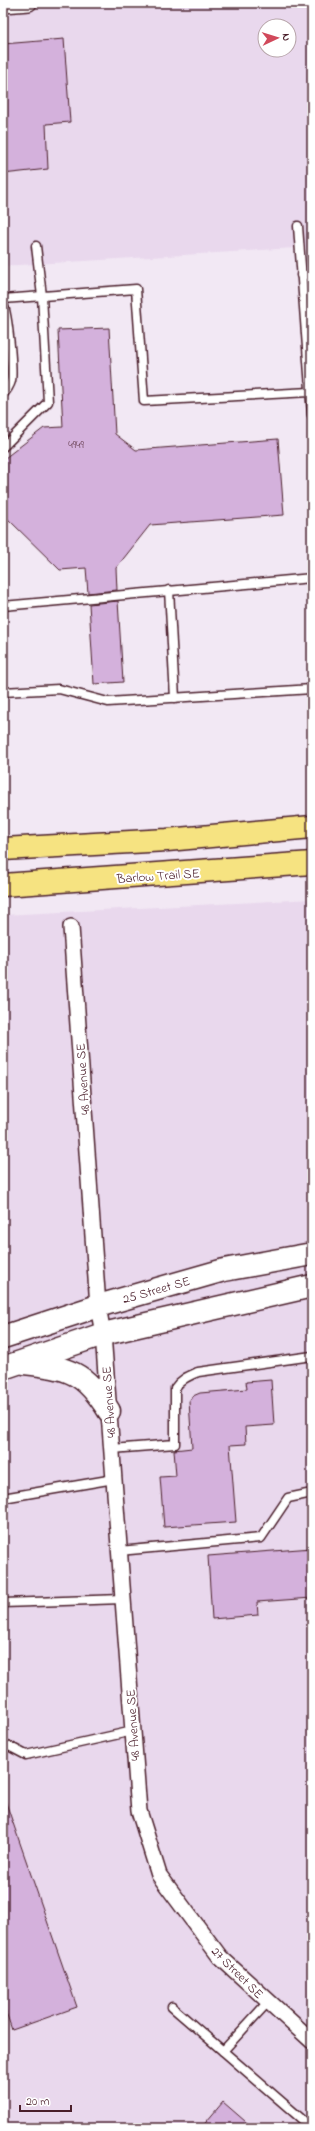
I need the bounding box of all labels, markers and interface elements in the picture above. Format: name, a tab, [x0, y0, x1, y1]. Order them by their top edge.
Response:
north arrow	[257, 18, 297, 58]
text: N	[278, 33, 294, 42]
house number: 4949	[68, 437, 85, 453]
street label: Barlow Trail SE	[115, 864, 200, 889]
street label: 48 Avenue SE	[72, 1042, 95, 1115]
street label: 25 Street SE	[120, 1272, 192, 1309]
street label: 48 Avenue SE	[98, 1365, 121, 1438]
street label: 48 Avenue SE	[122, 1688, 145, 1761]
street label: 27 Street SE	[206, 1943, 268, 2004]
scale bar	[20, 2087, 71, 2113]
text: 20 m	[26, 2093, 49, 2111]

